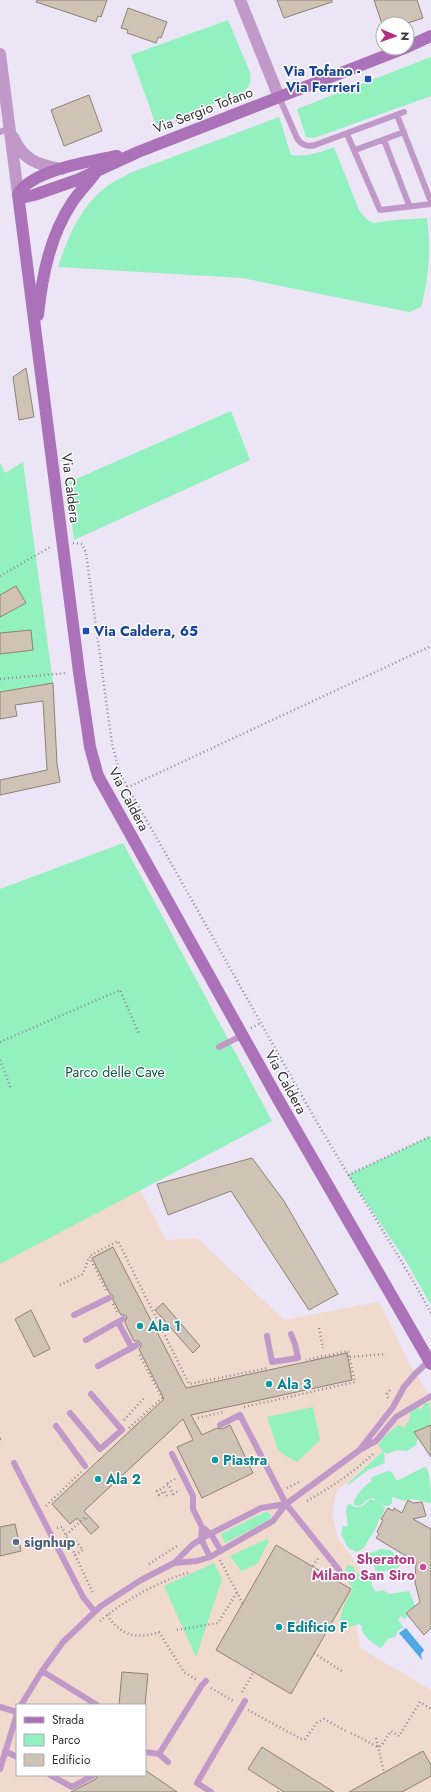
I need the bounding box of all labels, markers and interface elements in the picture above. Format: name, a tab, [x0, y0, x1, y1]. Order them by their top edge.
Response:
north arrow	[375, 16, 415, 56]
text: N	[397, 32, 413, 41]
place label: Via Tofano - Via Ferrieri	[282, 61, 361, 97]
marker: Via Tofano - Via Ferrieri	[363, 74, 373, 84]
street label: Via Sergio Tofano	[150, 82, 256, 138]
street label: Via Caldera	[57, 452, 85, 524]
place label: Via Caldera, 65	[93, 621, 198, 641]
marker: Via Caldera, 65	[81, 626, 91, 636]
street label: Via Caldera	[104, 763, 154, 835]
street label: Via Caldera	[260, 1046, 312, 1118]
park label: Parco delle Cave	[65, 1062, 165, 1082]
place label: Ala 1	[147, 1316, 181, 1336]
marker: Ala 1	[135, 1321, 145, 1331]
place label: Ala 3	[276, 1374, 312, 1394]
marker: Ala 3	[264, 1379, 274, 1389]
place label: Piastra	[223, 1450, 267, 1470]
marker: Piastra	[210, 1455, 220, 1465]
place label: Ala 2	[105, 1469, 141, 1489]
marker: Ala 2	[93, 1474, 103, 1484]
place label: signhup	[24, 1532, 76, 1552]
marker: signhup	[11, 1537, 21, 1547]
place label: Sheraton Milano San Siro	[312, 1549, 415, 1585]
marker: Sheraton Milano San Siro	[418, 1562, 428, 1572]
place label: Edificio F	[287, 1617, 348, 1637]
marker: Edificio F	[274, 1622, 284, 1632]
legend	[16, 1704, 146, 1776]
text: Strada	[52, 1711, 84, 1729]
text: Parco	[52, 1731, 81, 1749]
text: Edificio	[52, 1751, 91, 1769]

